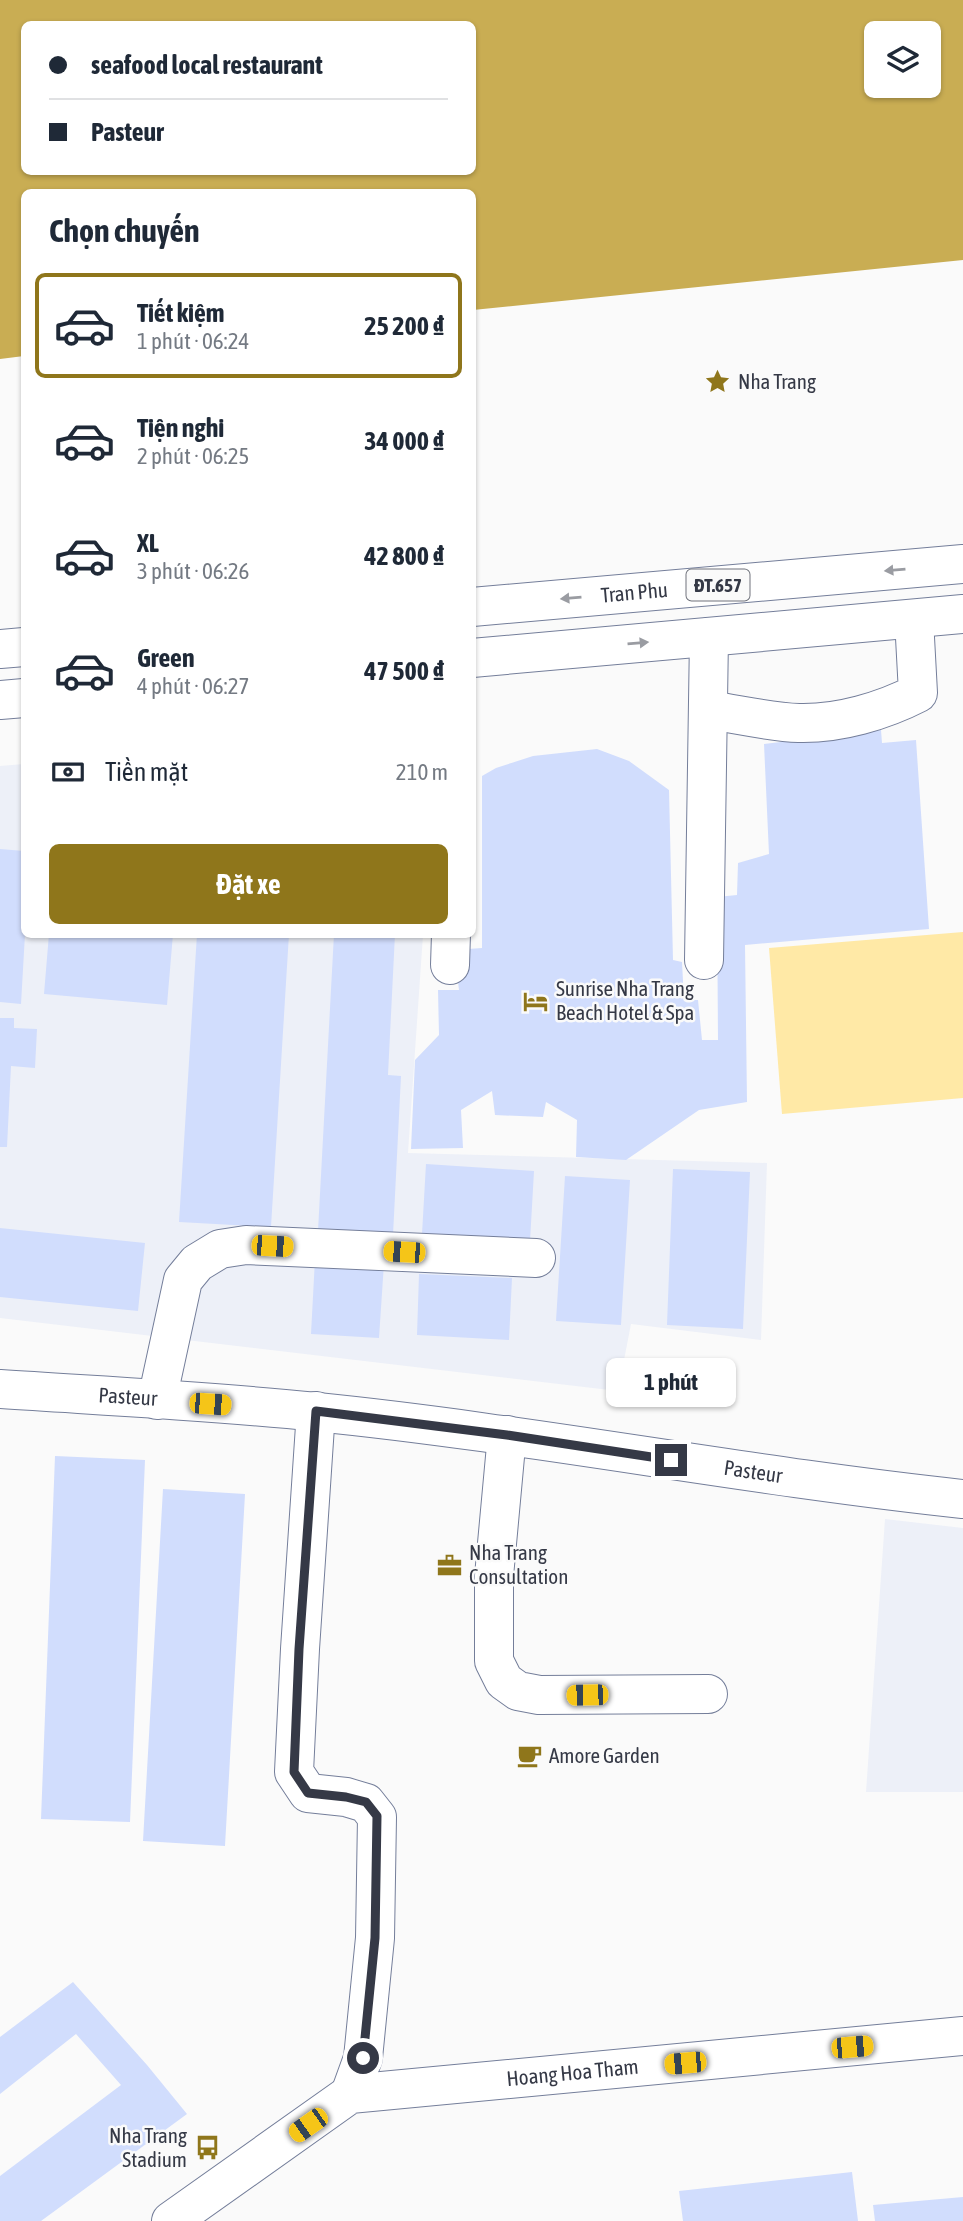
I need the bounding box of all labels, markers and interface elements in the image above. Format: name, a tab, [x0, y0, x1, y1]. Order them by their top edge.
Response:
map controls	[864, 21, 941, 98]
button: layers	[864, 21, 941, 98]
text: seafood local restaurant	[91, 50, 323, 80]
text: Pasteur	[91, 117, 164, 147]
text: Chọn chuyến	[49, 212, 200, 249]
icon: car	[53, 294, 116, 357]
text: Tiết kiệm	[137, 298, 225, 328]
text: 25 200 ₫	[364, 311, 444, 341]
text: 1 phút · 06:24	[137, 328, 249, 354]
place icon: Nha Trang	[704, 368, 732, 396]
place label: Nha Trang	[738, 369, 816, 393]
icon: car	[53, 409, 116, 472]
text: Tiện nghi	[137, 413, 224, 443]
text: 34 000 ₫	[364, 426, 444, 456]
text: 2 phút · 06:25	[137, 443, 249, 469]
icon: car	[53, 524, 116, 587]
text: XL	[137, 528, 159, 558]
text: 42 800 ₫	[364, 541, 444, 571]
text: 3 phút · 06:26	[137, 558, 249, 584]
one-way arrow	[884, 565, 906, 576]
road number: ĐT.657	[686, 570, 750, 600]
street label: Tran Phu	[600, 577, 669, 607]
one-way arrow	[560, 593, 582, 604]
one-way arrow	[627, 637, 649, 648]
icon: car	[53, 639, 116, 702]
text: Green	[137, 643, 195, 673]
text: 47 500 ₫	[364, 656, 444, 686]
text: 4 phút · 06:27	[137, 673, 249, 699]
icon: cash	[49, 753, 87, 791]
text: Tiền mặt	[105, 757, 188, 787]
text: 210 m	[396, 759, 448, 785]
button: Đặt xe	[49, 844, 448, 924]
place label: Sunrise Nha Trang Beach Hotel & Spa	[556, 976, 694, 1024]
hotel icon: Sunrise Nha Trang Beach Hotel & Spa	[522, 987, 550, 1015]
car	[251, 1234, 294, 1258]
car	[383, 1240, 426, 1264]
callout: 1 phút	[606, 1358, 736, 1408]
text: 1 phút	[644, 1369, 698, 1395]
street label: Pasteur	[98, 1382, 159, 1410]
car	[189, 1392, 232, 1416]
route end	[655, 1444, 687, 1476]
street label: Pasteur	[722, 1455, 785, 1487]
place label: Nha Trang Consultation	[469, 1540, 568, 1588]
office icon: Nha Trang Consultation	[435, 1551, 463, 1579]
car	[566, 1684, 609, 1706]
cafe icon: Amore Garden	[515, 1742, 543, 1770]
place label: Amore Garden	[549, 1743, 660, 1767]
car	[831, 2035, 874, 2059]
route start	[347, 2042, 379, 2074]
car	[664, 2051, 707, 2075]
street label: Hoang Hoa Tham	[505, 2054, 640, 2090]
car	[285, 2104, 332, 2146]
place label: Nha Trang Stadium	[109, 2123, 187, 2171]
bus stop icon: Nha Trang Stadium	[193, 2134, 221, 2162]

